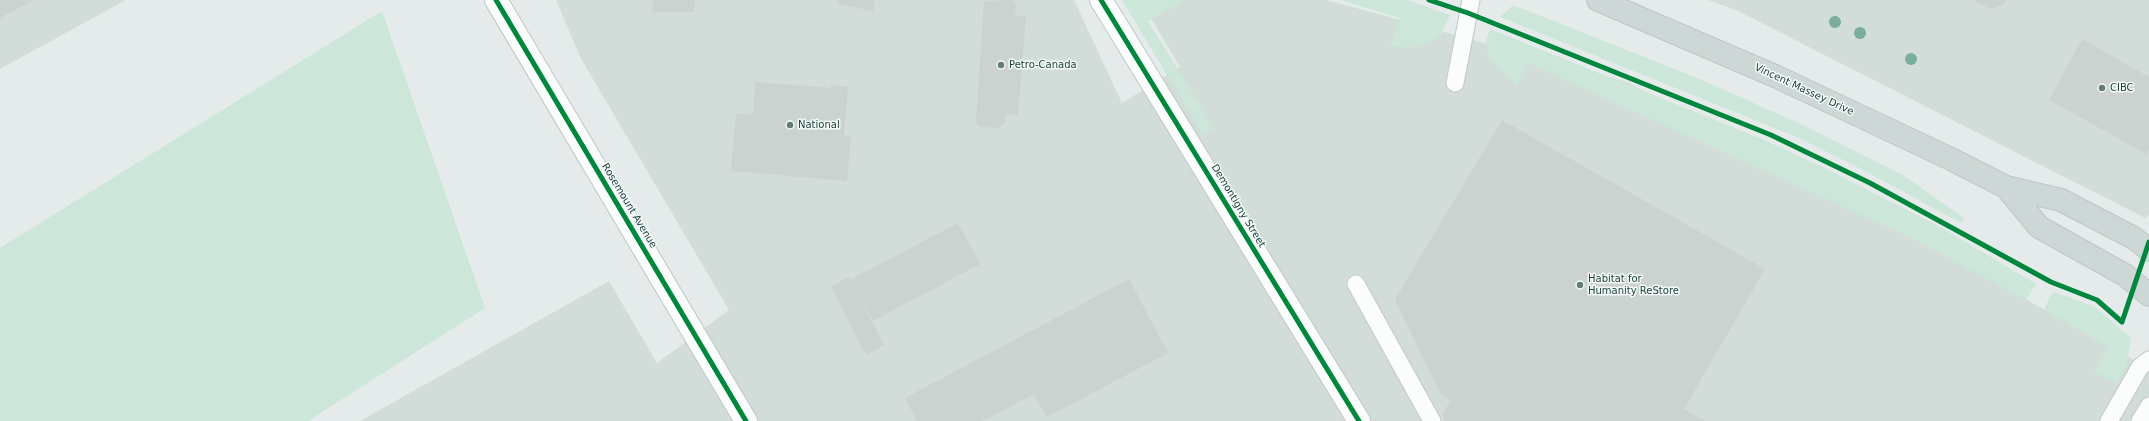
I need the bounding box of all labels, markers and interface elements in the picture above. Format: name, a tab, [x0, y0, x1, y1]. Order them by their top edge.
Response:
place label: Petro-Canada	[1009, 59, 1077, 71]
marker: Petro-Canada	[996, 60, 1006, 70]
street label: Vincent Massey Drive	[1753, 62, 1855, 118]
place label: CIBC	[2110, 82, 2134, 94]
marker: CIBC	[2097, 83, 2107, 93]
place label: National	[798, 119, 840, 131]
marker: National	[785, 120, 795, 130]
street label: Rosemount Avenue	[599, 161, 659, 251]
street label: Demontigny Street	[1208, 162, 1268, 250]
place label: Habitat for Humanity ReStore	[1588, 273, 1679, 296]
marker: Habitat for Humanity ReStore	[1575, 280, 1585, 290]

